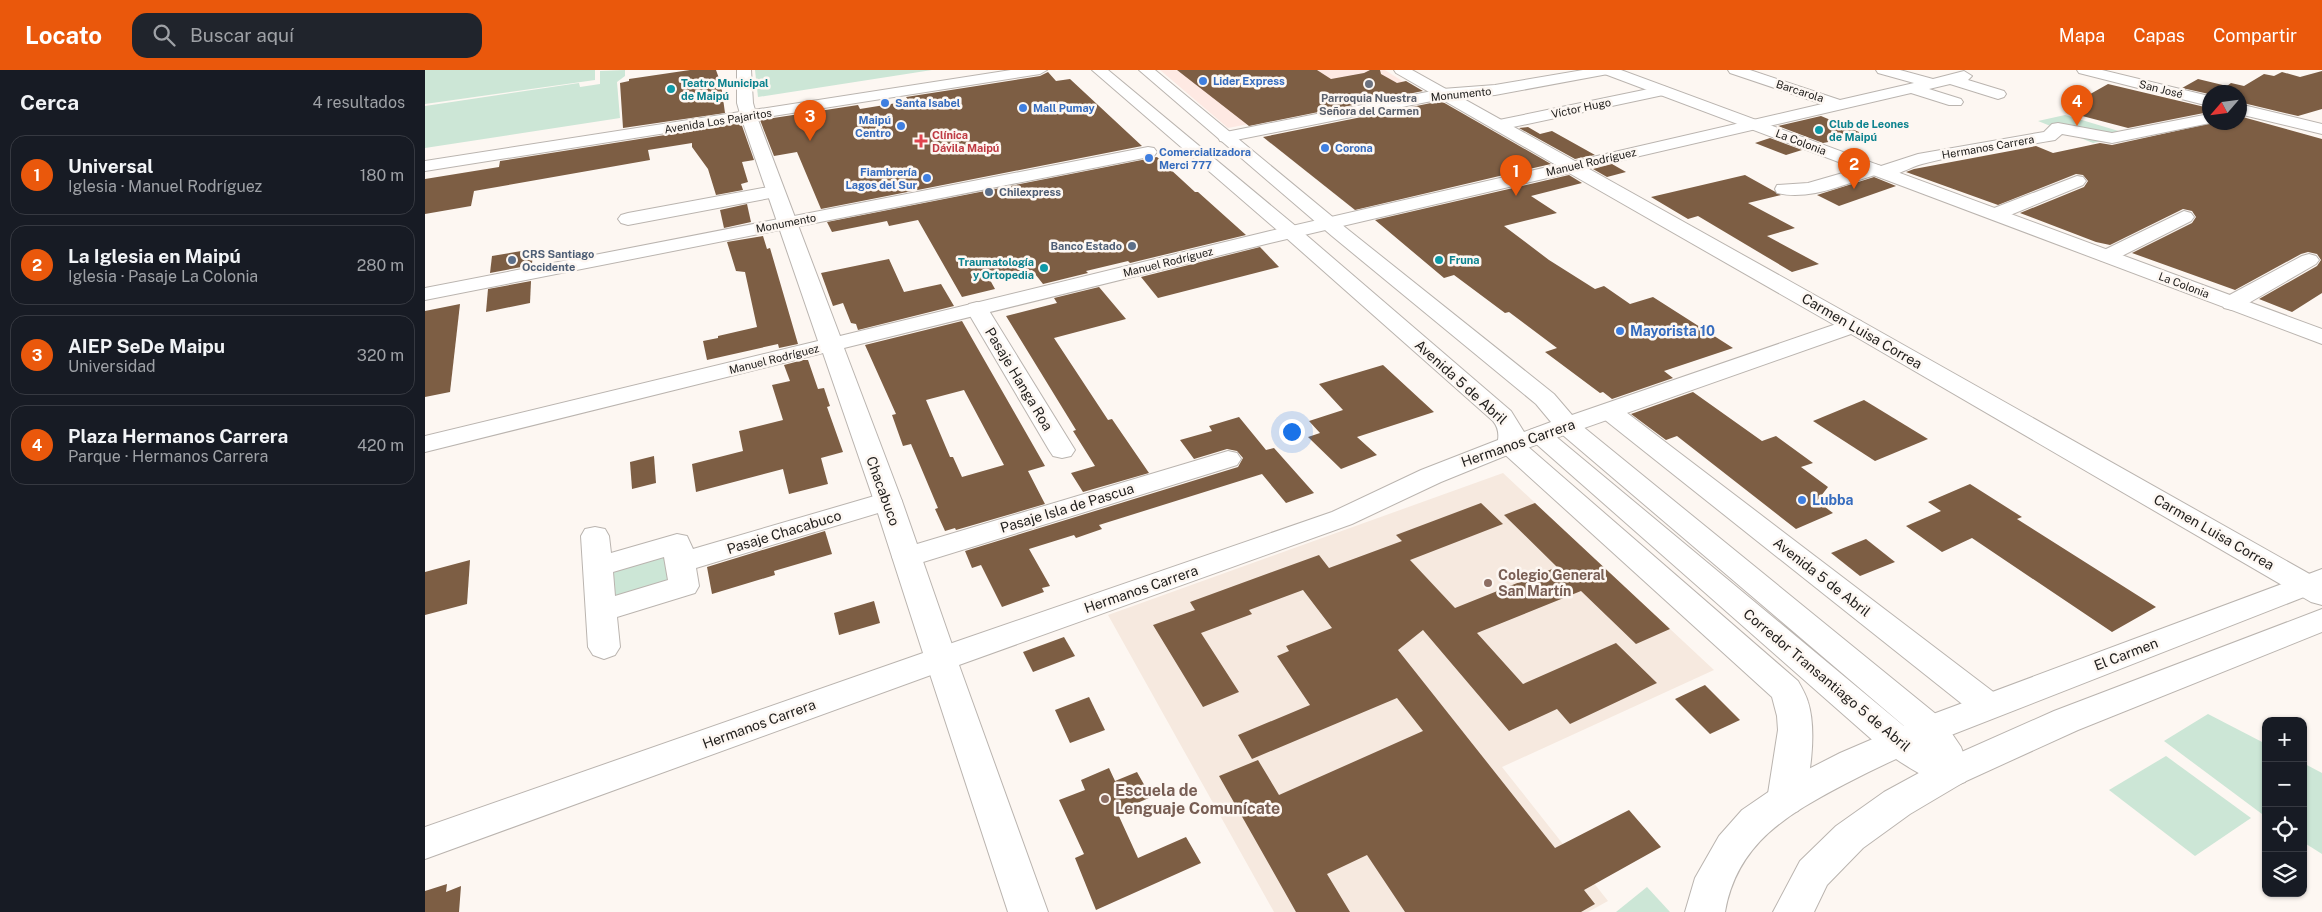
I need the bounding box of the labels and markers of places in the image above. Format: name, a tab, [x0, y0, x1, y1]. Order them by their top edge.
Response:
marker: Lider Express	[1197, 75, 1209, 87]
place label: Lider Express	[1213, 75, 1285, 87]
place label: Teatro Municipal de Maipú	[681, 77, 769, 102]
marker: Parroquia Nuestra Señora del Carmen	[1363, 78, 1375, 90]
marker: Teatro Municipal de Maipú	[665, 83, 677, 95]
pin: 4	[2061, 85, 2093, 126]
place label: Parroquia Nuestra Señora del Carmen	[1319, 92, 1419, 117]
marker: Santa Isabel	[879, 97, 891, 109]
place label: Santa Isabel	[895, 97, 961, 109]
pin: 3	[794, 100, 826, 141]
marker: Mall Pumay	[1017, 102, 1029, 114]
place label: Mall Pumay	[1033, 102, 1095, 114]
place label: Maipú Centro	[855, 114, 891, 139]
place label: Club de Leones de Maipú	[1829, 118, 1909, 143]
marker: Maipú Centro	[895, 120, 907, 132]
marker: Club de Leones de Maipú	[1813, 124, 1825, 136]
place label: Clínica Dávila Maipú	[932, 129, 999, 154]
marker: Clínica Dávila Maipú	[914, 134, 928, 148]
marker: Corona	[1319, 142, 1331, 154]
place label: Corona	[1335, 142, 1373, 154]
place label: Comercializadora Merci 777	[1159, 146, 1251, 171]
pin: 2	[1838, 148, 1870, 189]
marker: Comercializadora Merci 777	[1143, 152, 1155, 164]
pin: 1	[1500, 155, 1532, 196]
place label: Fiambrería Lagos del Sur	[845, 166, 917, 191]
marker: Fiambrería Lagos del Sur	[921, 172, 933, 184]
marker: Chilexpress	[983, 186, 995, 198]
place label: Chilexpress	[999, 186, 1061, 198]
place label: Banco Estado	[1050, 240, 1122, 252]
marker: Banco Estado	[1126, 240, 1138, 252]
place label: CRS Santiago Occidente	[522, 248, 594, 273]
marker: CRS Santiago Occidente	[506, 254, 518, 266]
marker: Fruna	[1433, 254, 1445, 266]
place label: Fruna	[1449, 254, 1480, 266]
place label: Traumatología y Ortopedia	[958, 256, 1034, 281]
marker: Traumatología y Ortopedia	[1038, 262, 1050, 274]
place label: Mayorista 10	[1630, 323, 1715, 339]
marker: Mayorista 10	[1614, 325, 1626, 337]
place label: Lubba	[1812, 492, 1854, 508]
marker: Lubba	[1796, 494, 1808, 506]
place label: Colegio General San Martín	[1498, 567, 1606, 599]
marker: Colegio General San Martín	[1482, 577, 1494, 589]
place label: Escuela de Lenguaje Comunícate	[1115, 781, 1280, 818]
marker: Escuela de Lenguaje Comunícate	[1099, 793, 1111, 805]

